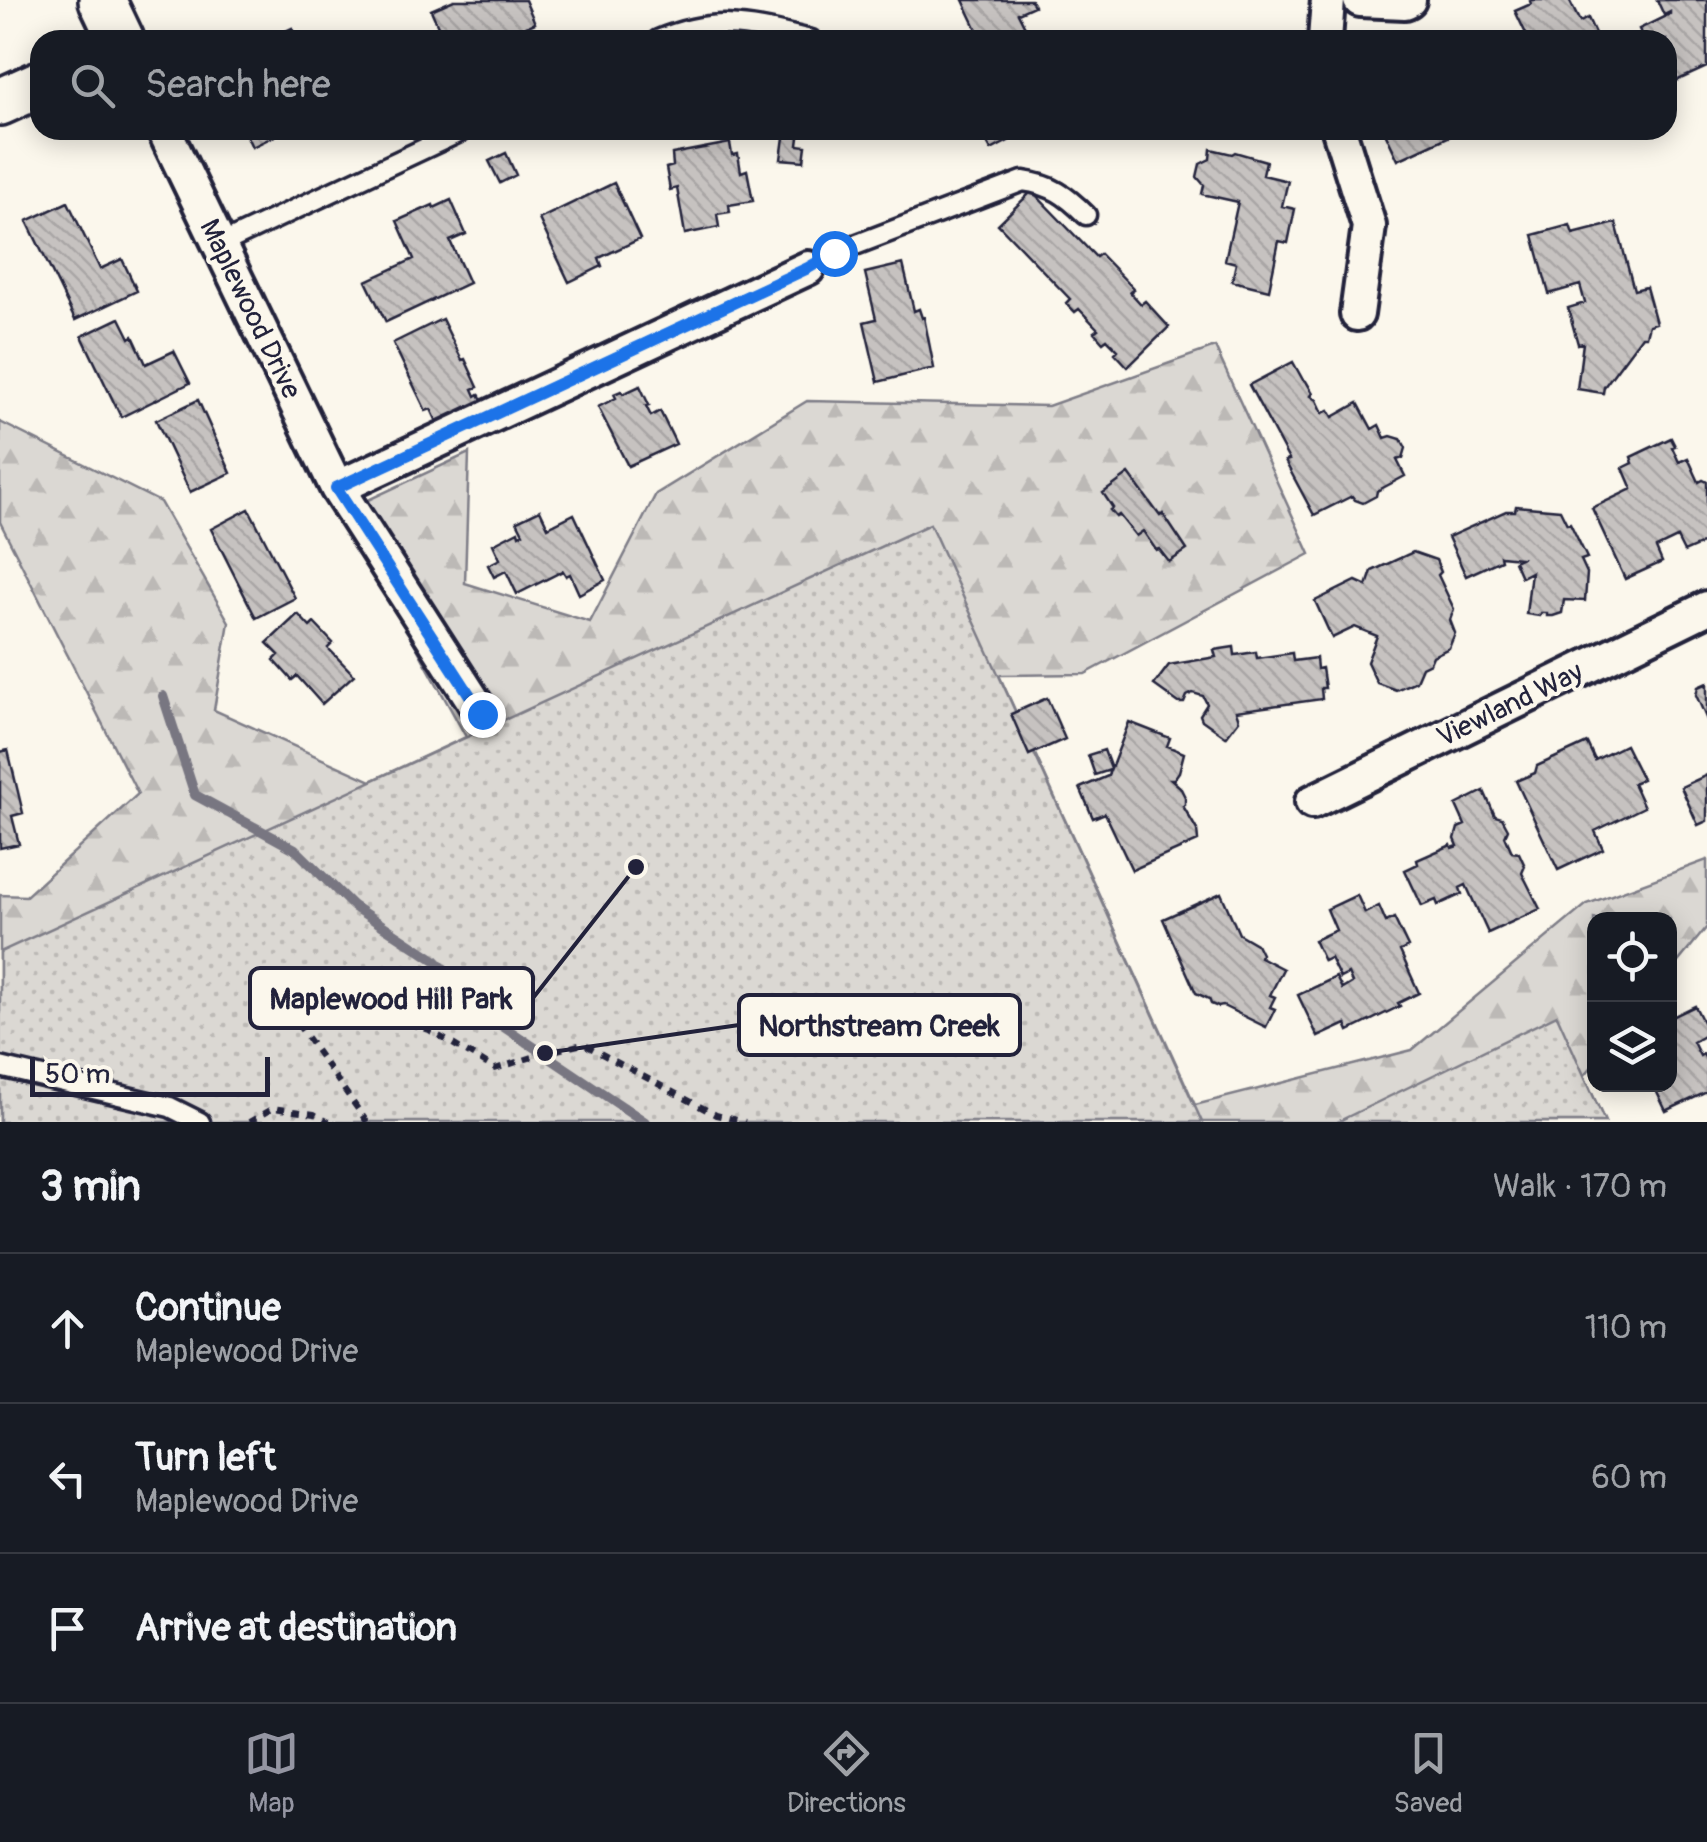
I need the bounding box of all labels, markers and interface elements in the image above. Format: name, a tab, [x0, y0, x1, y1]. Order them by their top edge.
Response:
search box	[30, 30, 1677, 140]
icon: search	[65, 58, 120, 113]
text: Search here	[145, 61, 331, 109]
street label: Maplewood Drive	[191, 213, 309, 405]
route start	[812, 231, 858, 277]
street label: Viewland Way	[1431, 655, 1589, 755]
route end	[460, 692, 506, 738]
map controls	[1587, 912, 1677, 1092]
button: locate	[1587, 912, 1677, 1002]
callout: Maplewood Hill Park	[250, 968, 533, 1028]
text: Maplewood Hill Park	[270, 981, 513, 1018]
callout: Northstream Creek	[739, 995, 1020, 1055]
button: layers	[1587, 1002, 1677, 1092]
text: Northstream Creek	[758, 1008, 1000, 1045]
scale bar	[30, 1052, 270, 1096]
text: 50 m	[45, 1057, 110, 1092]
text: 3 min	[40, 1161, 141, 1213]
text: Walk · 170 m	[1493, 1167, 1667, 1207]
text: Continue	[135, 1284, 281, 1332]
icon: ahead	[40, 1301, 95, 1356]
text: 110 m	[1585, 1308, 1667, 1348]
text: Maplewood Drive	[135, 1332, 358, 1372]
text: Turn left	[135, 1434, 276, 1482]
icon: left	[40, 1451, 95, 1506]
text: 60 m	[1591, 1458, 1667, 1498]
text: Maplewood Drive	[135, 1482, 358, 1522]
icon: arrive	[40, 1601, 95, 1656]
text: Arrive at destination	[135, 1604, 457, 1652]
tab: Map	[244, 1726, 299, 1821]
tab: Directions	[787, 1726, 906, 1821]
tab: Saved	[1394, 1726, 1463, 1821]

